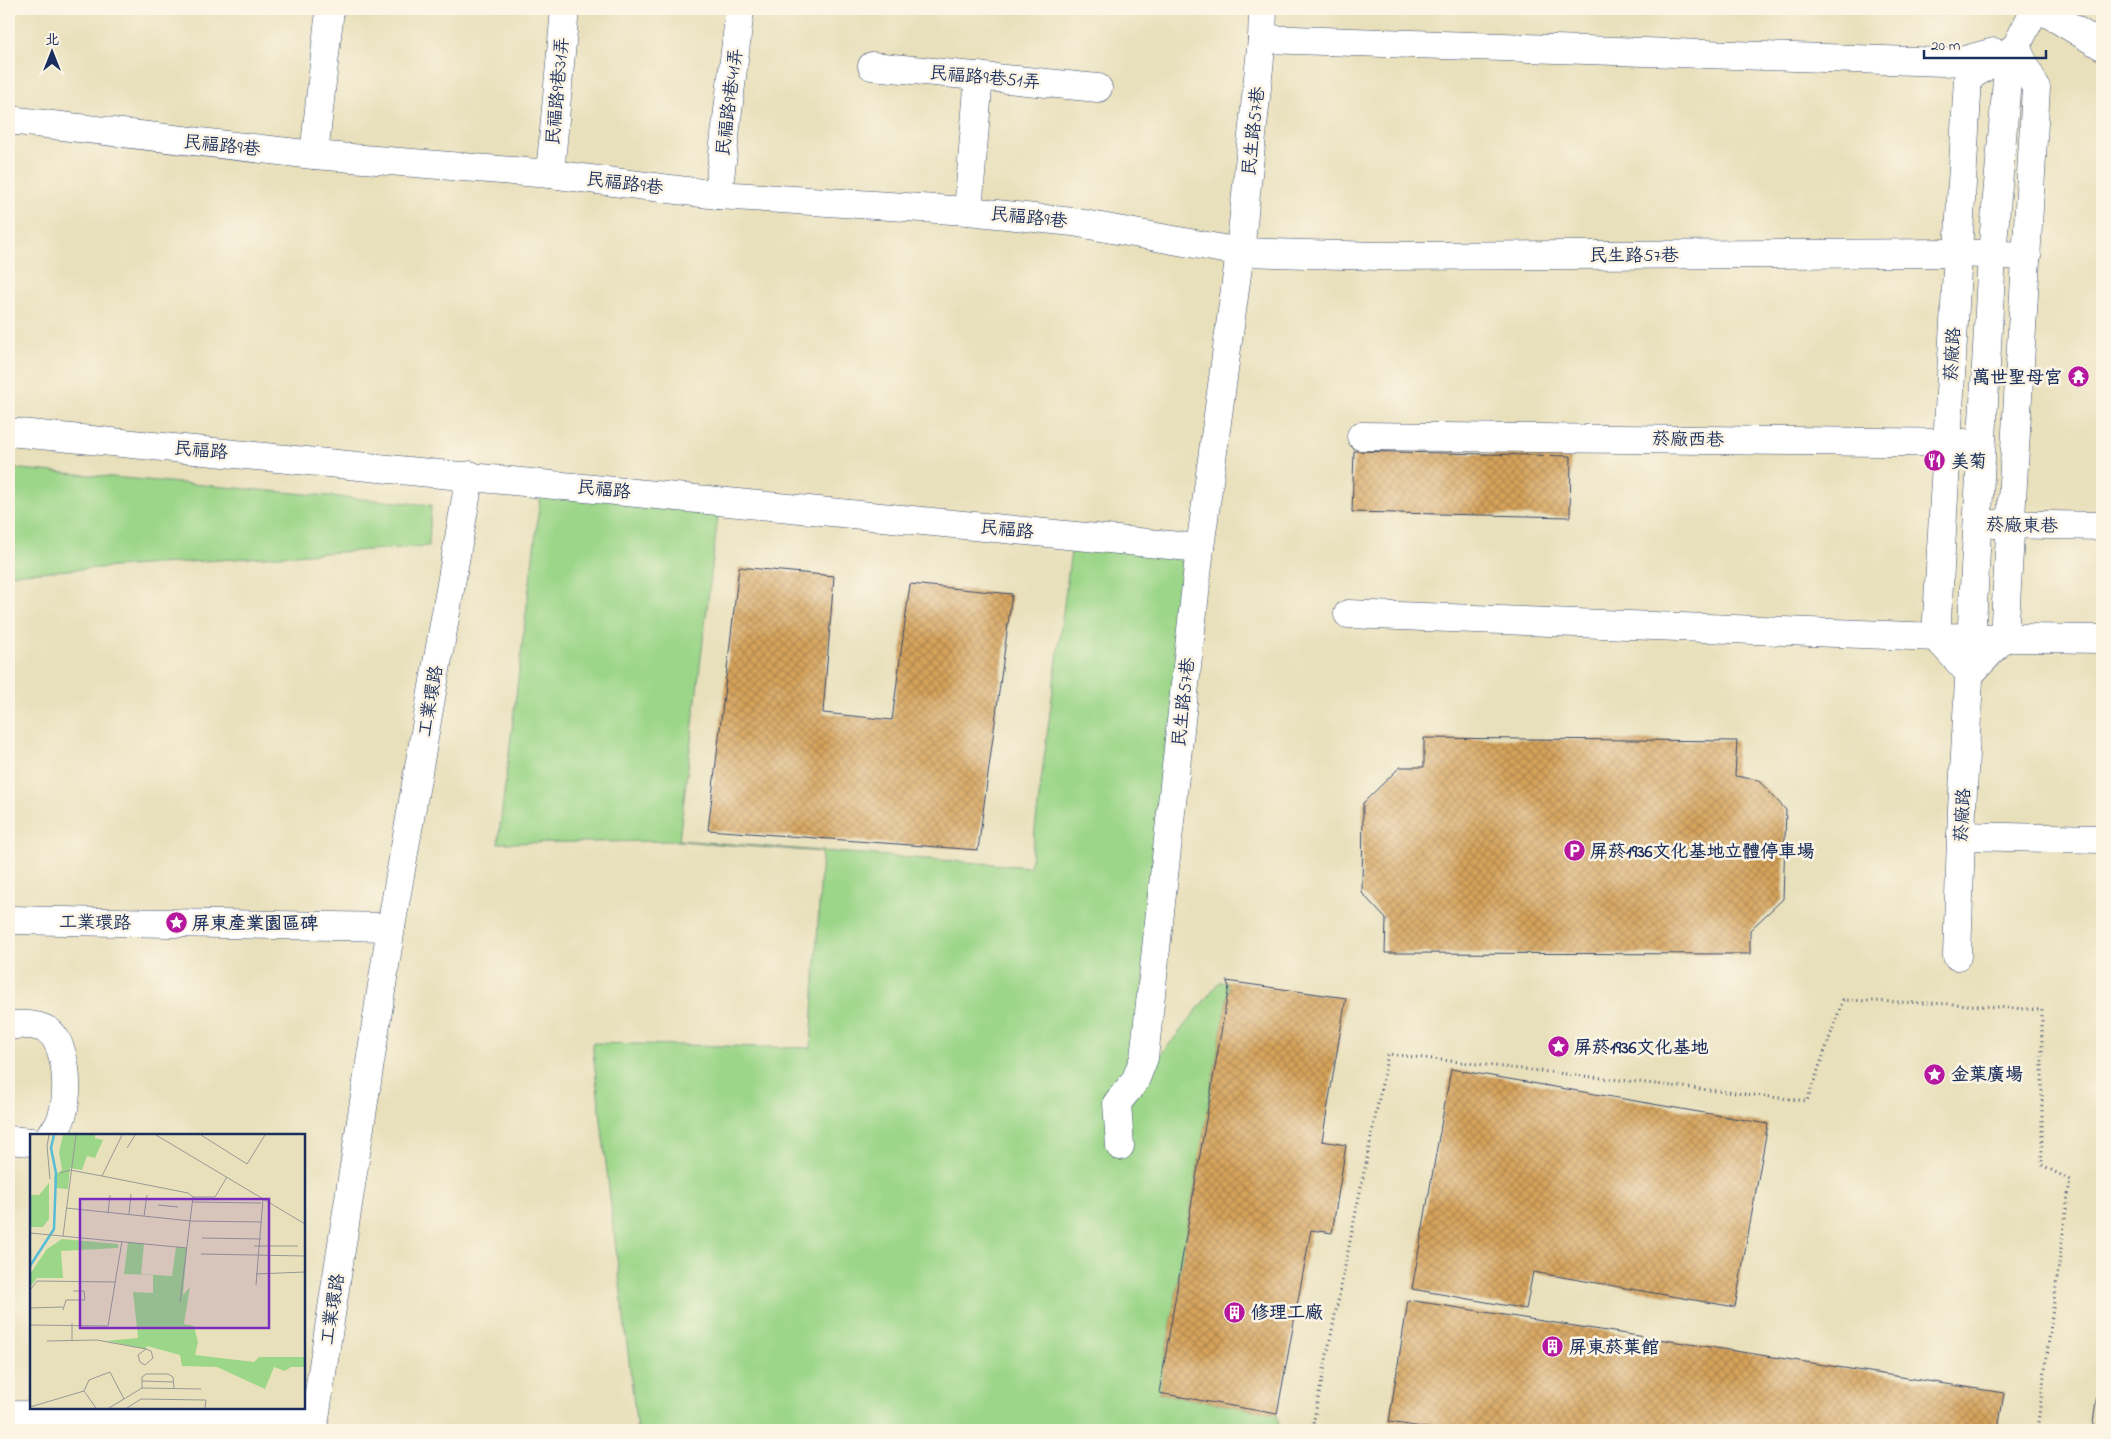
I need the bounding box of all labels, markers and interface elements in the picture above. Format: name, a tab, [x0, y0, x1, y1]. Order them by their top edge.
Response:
north arrow	[28, 28, 78, 78]
scale bar	[1924, 28, 2046, 60]
text: 北	[45, 30, 59, 51]
text: 20 m	[1931, 35, 1961, 57]
street label: 民福路9巷31弄	[541, 36, 577, 146]
street label: 民福路9巷41弄	[711, 47, 751, 158]
street label: 民福路9巷51弄	[928, 61, 1041, 97]
street label: 民生路57巷	[1237, 85, 1273, 177]
street label: 民福路9巷	[182, 130, 262, 164]
street label: 民福路9巷	[585, 167, 665, 203]
street label: 民福路9巷	[989, 202, 1069, 236]
street label: 民生路57巷	[1589, 244, 1679, 270]
street label: 菸廠路	[1940, 326, 1968, 382]
temple icon: 萬世聖母宮	[2066, 365, 2090, 389]
place label: 萬世聖母宮	[1972, 366, 2062, 392]
street label: 菸廠西巷	[1652, 427, 1724, 455]
street label: 民福路	[173, 437, 229, 467]
restaurant icon: 美菊	[1923, 449, 1947, 473]
place label: 美菊	[1951, 450, 1987, 476]
street label: 民福路	[576, 475, 632, 507]
street label: 菸廠東巷	[1986, 513, 2058, 541]
street label: 民福路	[979, 515, 1035, 547]
street label: 民生路57巷	[1167, 656, 1203, 748]
street label: 工業環路	[413, 664, 451, 739]
street label: 菸廠路	[1950, 787, 1978, 843]
parking icon: 屏菸1936文化基地立體停車場	[1562, 839, 1586, 863]
place label: 屏菸1936文化基地立體停車場	[1590, 840, 1815, 866]
street label: 工業環路	[59, 910, 131, 938]
place icon: 屏東產業園區碑	[164, 911, 188, 935]
place label: 屏東產業園區碑	[192, 912, 318, 938]
place icon: 屏菸1936文化基地	[1546, 1035, 1570, 1059]
place label: 屏菸1936文化基地	[1574, 1036, 1709, 1062]
place icon: 金葉廣場	[1923, 1062, 1947, 1086]
place label: 金葉廣場	[1951, 1063, 2023, 1089]
inset map	[30, 1134, 305, 1409]
street label: 工業環路	[316, 1272, 352, 1347]
building icon: 修理工廠	[1223, 1300, 1247, 1324]
place label: 修理工廠	[1251, 1301, 1323, 1327]
building icon: 屏東菸葉館	[1541, 1335, 1565, 1359]
place label: 屏東菸葉館	[1569, 1336, 1659, 1362]

